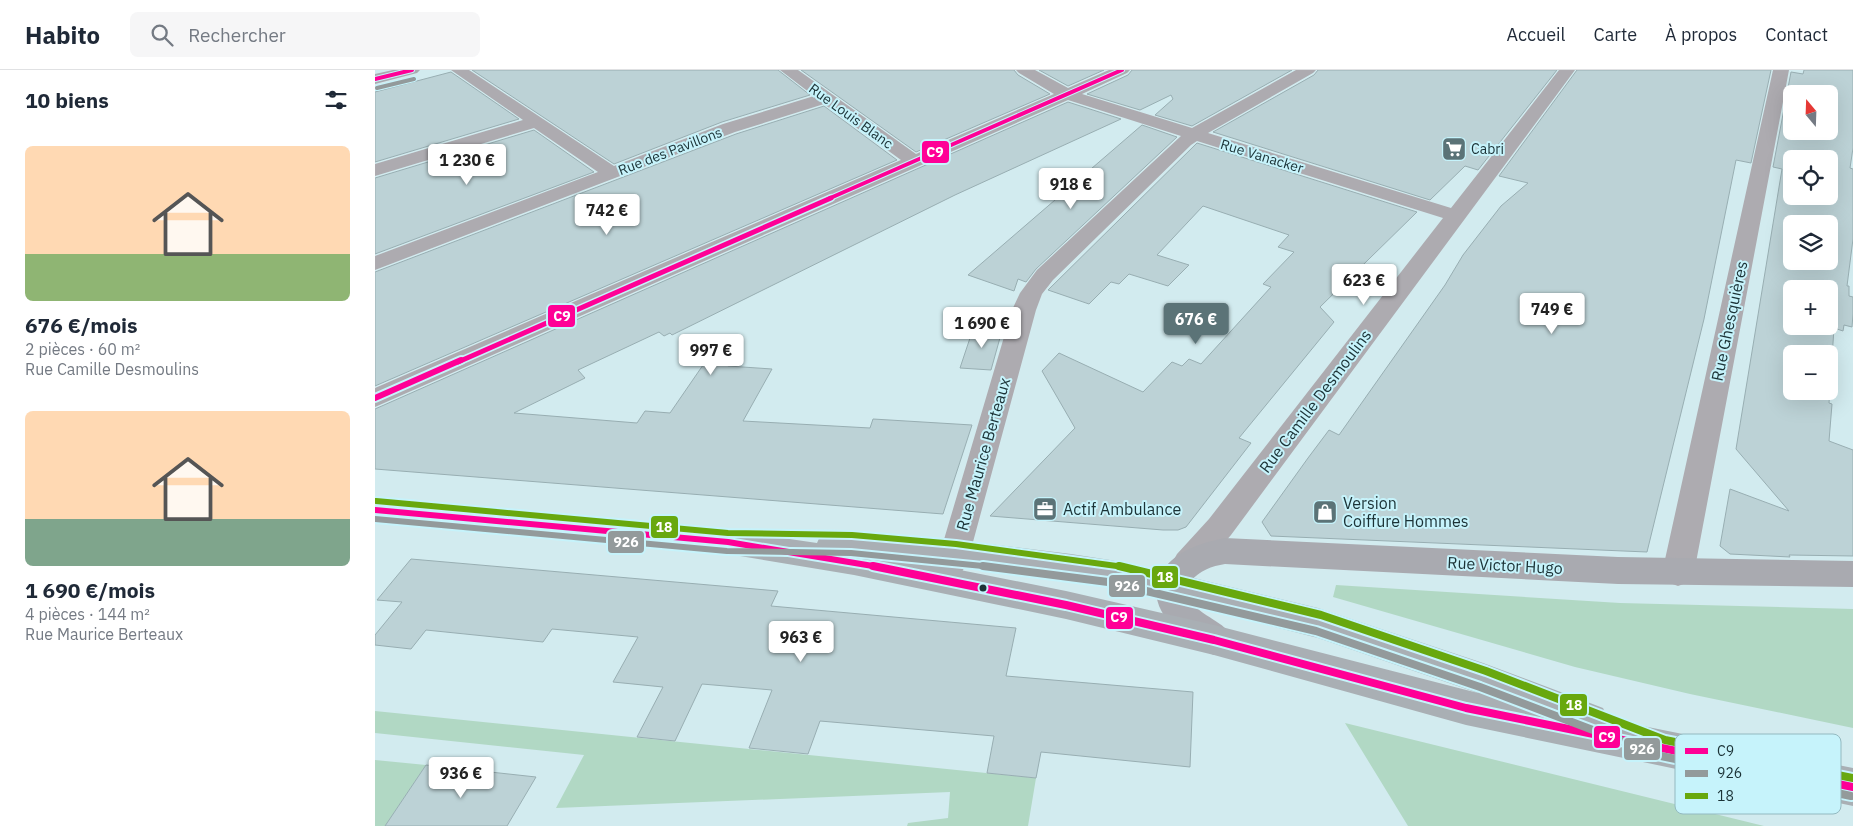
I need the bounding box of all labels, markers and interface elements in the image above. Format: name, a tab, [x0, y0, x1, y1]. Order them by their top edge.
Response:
search box	[130, 12, 480, 57]
text: Habito	[25, 19, 100, 51]
icon: search	[148, 21, 176, 49]
text: Rechercher	[188, 23, 286, 47]
text: Accueil	[1506, 23, 1565, 46]
text: Carte	[1593, 23, 1637, 46]
text: À propos	[1665, 23, 1737, 46]
text: Contact	[1765, 23, 1828, 46]
street label: Rue Louis Blanc	[805, 79, 897, 153]
north arrow	[1783, 85, 1837, 140]
map controls	[1783, 85, 1838, 400]
text: 10 biens	[25, 86, 109, 114]
icon: filters	[322, 86, 350, 114]
street label: Rue des Pavillons	[615, 123, 725, 179]
street label: Rue Vanacker	[1218, 135, 1306, 177]
supermarket icon: Cabri	[1441, 136, 1467, 162]
line badge: C9	[921, 140, 950, 164]
place label: Cabri	[1471, 140, 1504, 158]
text: C9	[926, 143, 944, 161]
pin: 1 230 €	[421, 144, 513, 186]
text: 1 230 €	[439, 150, 495, 170]
button: locate	[1783, 150, 1838, 205]
pin: 918 €	[1036, 168, 1106, 210]
text: 918 €	[1050, 174, 1092, 194]
icon: home	[143, 179, 233, 269]
pin: 742 €	[572, 194, 642, 236]
text: 742 €	[586, 200, 628, 220]
button: layers	[1783, 215, 1838, 270]
street label: Rue Ghesquières	[1707, 259, 1751, 383]
pin: 623 €	[1329, 264, 1399, 306]
text: 623 €	[1343, 270, 1385, 290]
button: +	[1783, 280, 1838, 335]
pin: 749 €	[1517, 292, 1587, 335]
text: 749 €	[1531, 299, 1573, 319]
pin: 676 €	[1161, 302, 1231, 345]
line badge: C9	[547, 304, 576, 328]
pin: 1 690 €	[936, 306, 1028, 349]
text: C9	[553, 307, 571, 325]
text: 676 €	[1175, 309, 1217, 329]
text: 676 €/mois	[25, 311, 138, 339]
text: 1 690 €	[954, 313, 1010, 333]
street label: Rue Camille Desmoulins	[1255, 325, 1375, 477]
pin: 997 €	[676, 334, 746, 376]
text: 2 pièces · 60 m²	[25, 339, 140, 359]
text: 997 €	[690, 340, 732, 360]
button: −	[1783, 345, 1838, 400]
text: Rue Camille Desmoulins	[25, 359, 199, 379]
street label: Rue Maurice Berteaux	[952, 375, 1014, 533]
icon: home	[143, 444, 233, 534]
place label: Version Coiffure Hommes	[1343, 493, 1469, 531]
office icon: Actif Ambulance	[1032, 496, 1058, 522]
place label: Actif Ambulance	[1063, 499, 1181, 519]
shop icon: Version Coiffure Hommes	[1312, 499, 1338, 525]
line badge: 18	[650, 515, 679, 539]
text: 18	[656, 518, 672, 536]
line badge: 926	[607, 530, 645, 554]
text: 926	[613, 533, 639, 551]
street label: Rue Victor Hugo	[1447, 552, 1563, 578]
line badge: 18	[1151, 565, 1179, 589]
text: 18	[1157, 568, 1173, 586]
line badge: 926	[1108, 574, 1146, 598]
text: 1 690 €/mois	[25, 576, 155, 604]
text: 926	[1114, 577, 1140, 595]
unlabelled marker	[978, 583, 988, 593]
text: 4 pièces · 144 m²	[25, 604, 150, 624]
line badge: C9	[1105, 606, 1134, 630]
text: C9	[1110, 608, 1128, 626]
pin: 963 €	[766, 620, 836, 663]
text: Rue Maurice Berteaux	[25, 624, 183, 644]
text: 963 €	[780, 627, 822, 647]
line badge: 18	[1559, 693, 1588, 717]
text: 18	[1566, 696, 1582, 714]
line badge: C9	[1593, 725, 1621, 749]
text: C9	[1598, 728, 1616, 746]
legend	[1675, 734, 1841, 814]
line badge: 926	[1623, 737, 1661, 761]
text: 926	[1629, 740, 1655, 758]
text: C9	[1717, 742, 1734, 760]
pin: 936 €	[426, 756, 496, 799]
text: 936 €	[440, 763, 482, 783]
text: 926	[1717, 764, 1742, 782]
text: 18	[1717, 787, 1734, 805]

